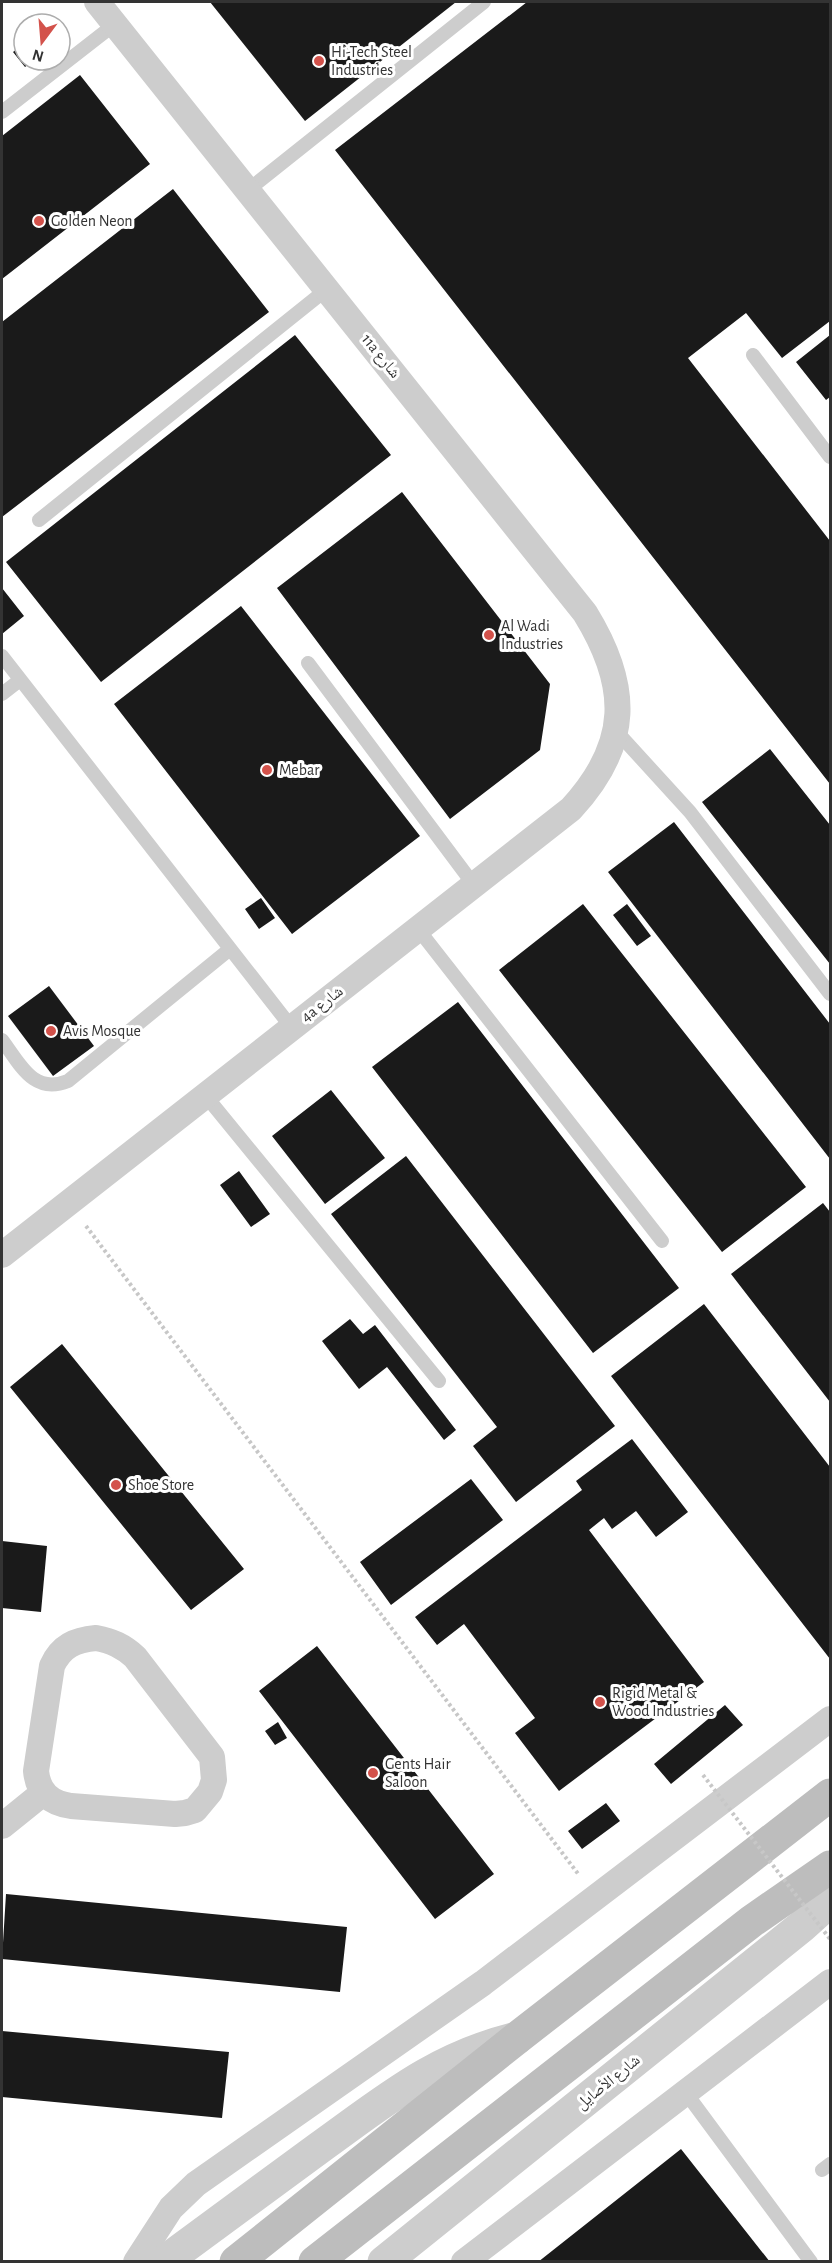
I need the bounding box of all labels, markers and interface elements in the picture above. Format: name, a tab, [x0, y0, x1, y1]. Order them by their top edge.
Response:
north arrow	[12, 12, 72, 72]
place label: Hi-Tech Steel Industries	[331, 44, 412, 78]
text: N	[31, 46, 46, 65]
marker: Hi-Tech Steel Industries	[312, 54, 326, 68]
place label: Golden Neon	[51, 213, 133, 229]
marker: Golden Neon	[32, 214, 46, 228]
street label: 11a شارع	[357, 331, 403, 382]
place label: Al Wadi Industries	[501, 618, 563, 652]
marker: Al Wadi Industries	[482, 628, 496, 642]
place label: Mebar	[279, 762, 320, 778]
marker: Mebar	[260, 763, 274, 777]
street label: 4a شارع	[298, 983, 347, 1027]
place label: Avis Mosque	[63, 1023, 141, 1039]
marker: Avis Mosque	[44, 1024, 58, 1038]
place label: Shoe Store	[128, 1477, 194, 1493]
marker: Shoe Store	[109, 1478, 123, 1492]
place label: Rigid Metal & Wood Industries	[612, 1685, 714, 1719]
marker: Rigid Metal & Wood Industries	[593, 1695, 607, 1709]
place label: Gents Hair Saloon	[385, 1756, 451, 1790]
marker: Gents Hair Saloon	[366, 1766, 380, 1780]
street label: شارع الأصايل	[573, 2052, 644, 2114]

